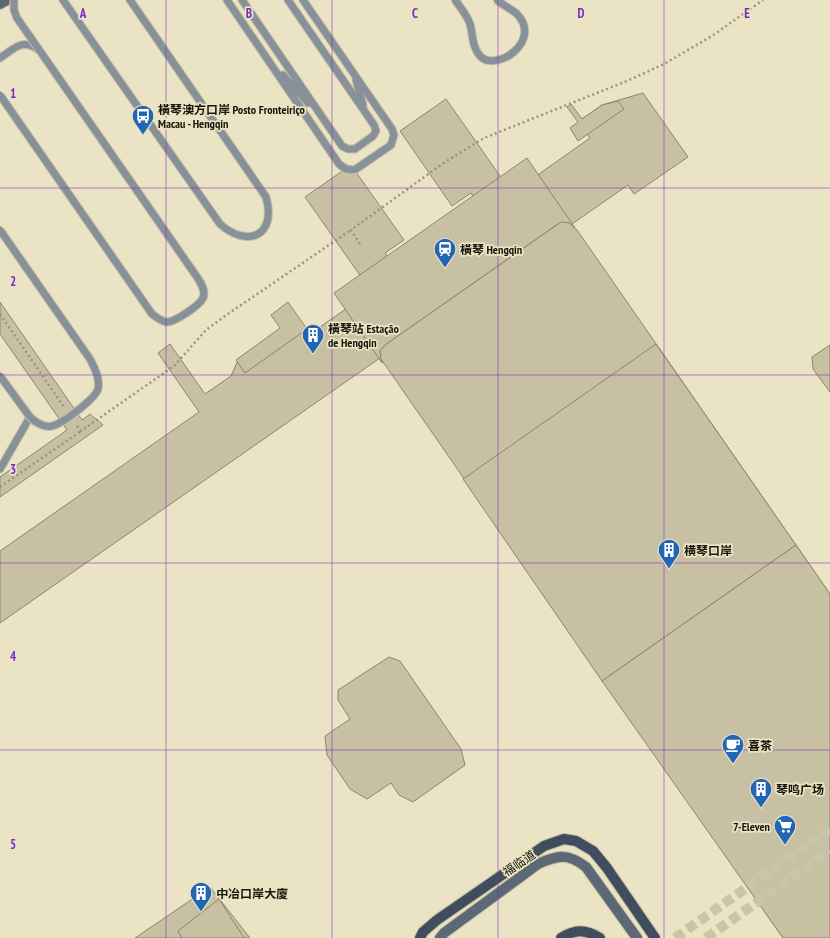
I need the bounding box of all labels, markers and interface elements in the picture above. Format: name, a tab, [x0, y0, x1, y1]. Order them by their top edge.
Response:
text: A	[79, 5, 87, 22]
text: B	[246, 5, 252, 22]
text: C	[412, 5, 418, 22]
text: D	[578, 5, 585, 22]
text: E	[744, 5, 750, 22]
text: 1	[10, 85, 16, 102]
place label: 橫琴澳方口岸 Posto Fronteiriço Macau - Hengqin	[158, 102, 306, 131]
bus stop icon: 橫琴澳方口岸 Posto Fronteiriço Macau - Hengqin	[130, 103, 156, 136]
station icon: 橫琴 Hengqin	[432, 236, 458, 269]
place label: 橫琴 Hengqin	[460, 242, 522, 257]
text: 2	[10, 273, 16, 290]
place label: 橫琴站 Estação de Hengqin	[328, 321, 399, 350]
building icon: 橫琴站 Estação de Hengqin	[300, 322, 326, 355]
text: 3	[10, 461, 16, 478]
building icon: 横琴口岸	[656, 537, 682, 570]
place label: 横琴口岸	[684, 543, 732, 558]
text: 4	[10, 648, 17, 665]
cafe icon: 喜茶	[720, 732, 746, 765]
place label: 喜茶	[748, 738, 772, 753]
building icon: 琴鸣广场	[748, 776, 774, 809]
place label: 琴鸣广场	[776, 782, 824, 797]
supermarket icon: 7-Eleven	[772, 813, 798, 846]
place label: 7-Eleven	[733, 819, 770, 834]
text: 5	[10, 836, 16, 853]
street label: 福临道	[500, 847, 538, 879]
building icon: 中冶口岸大廈	[188, 880, 214, 913]
place label: 中冶口岸大廈	[216, 886, 288, 901]

